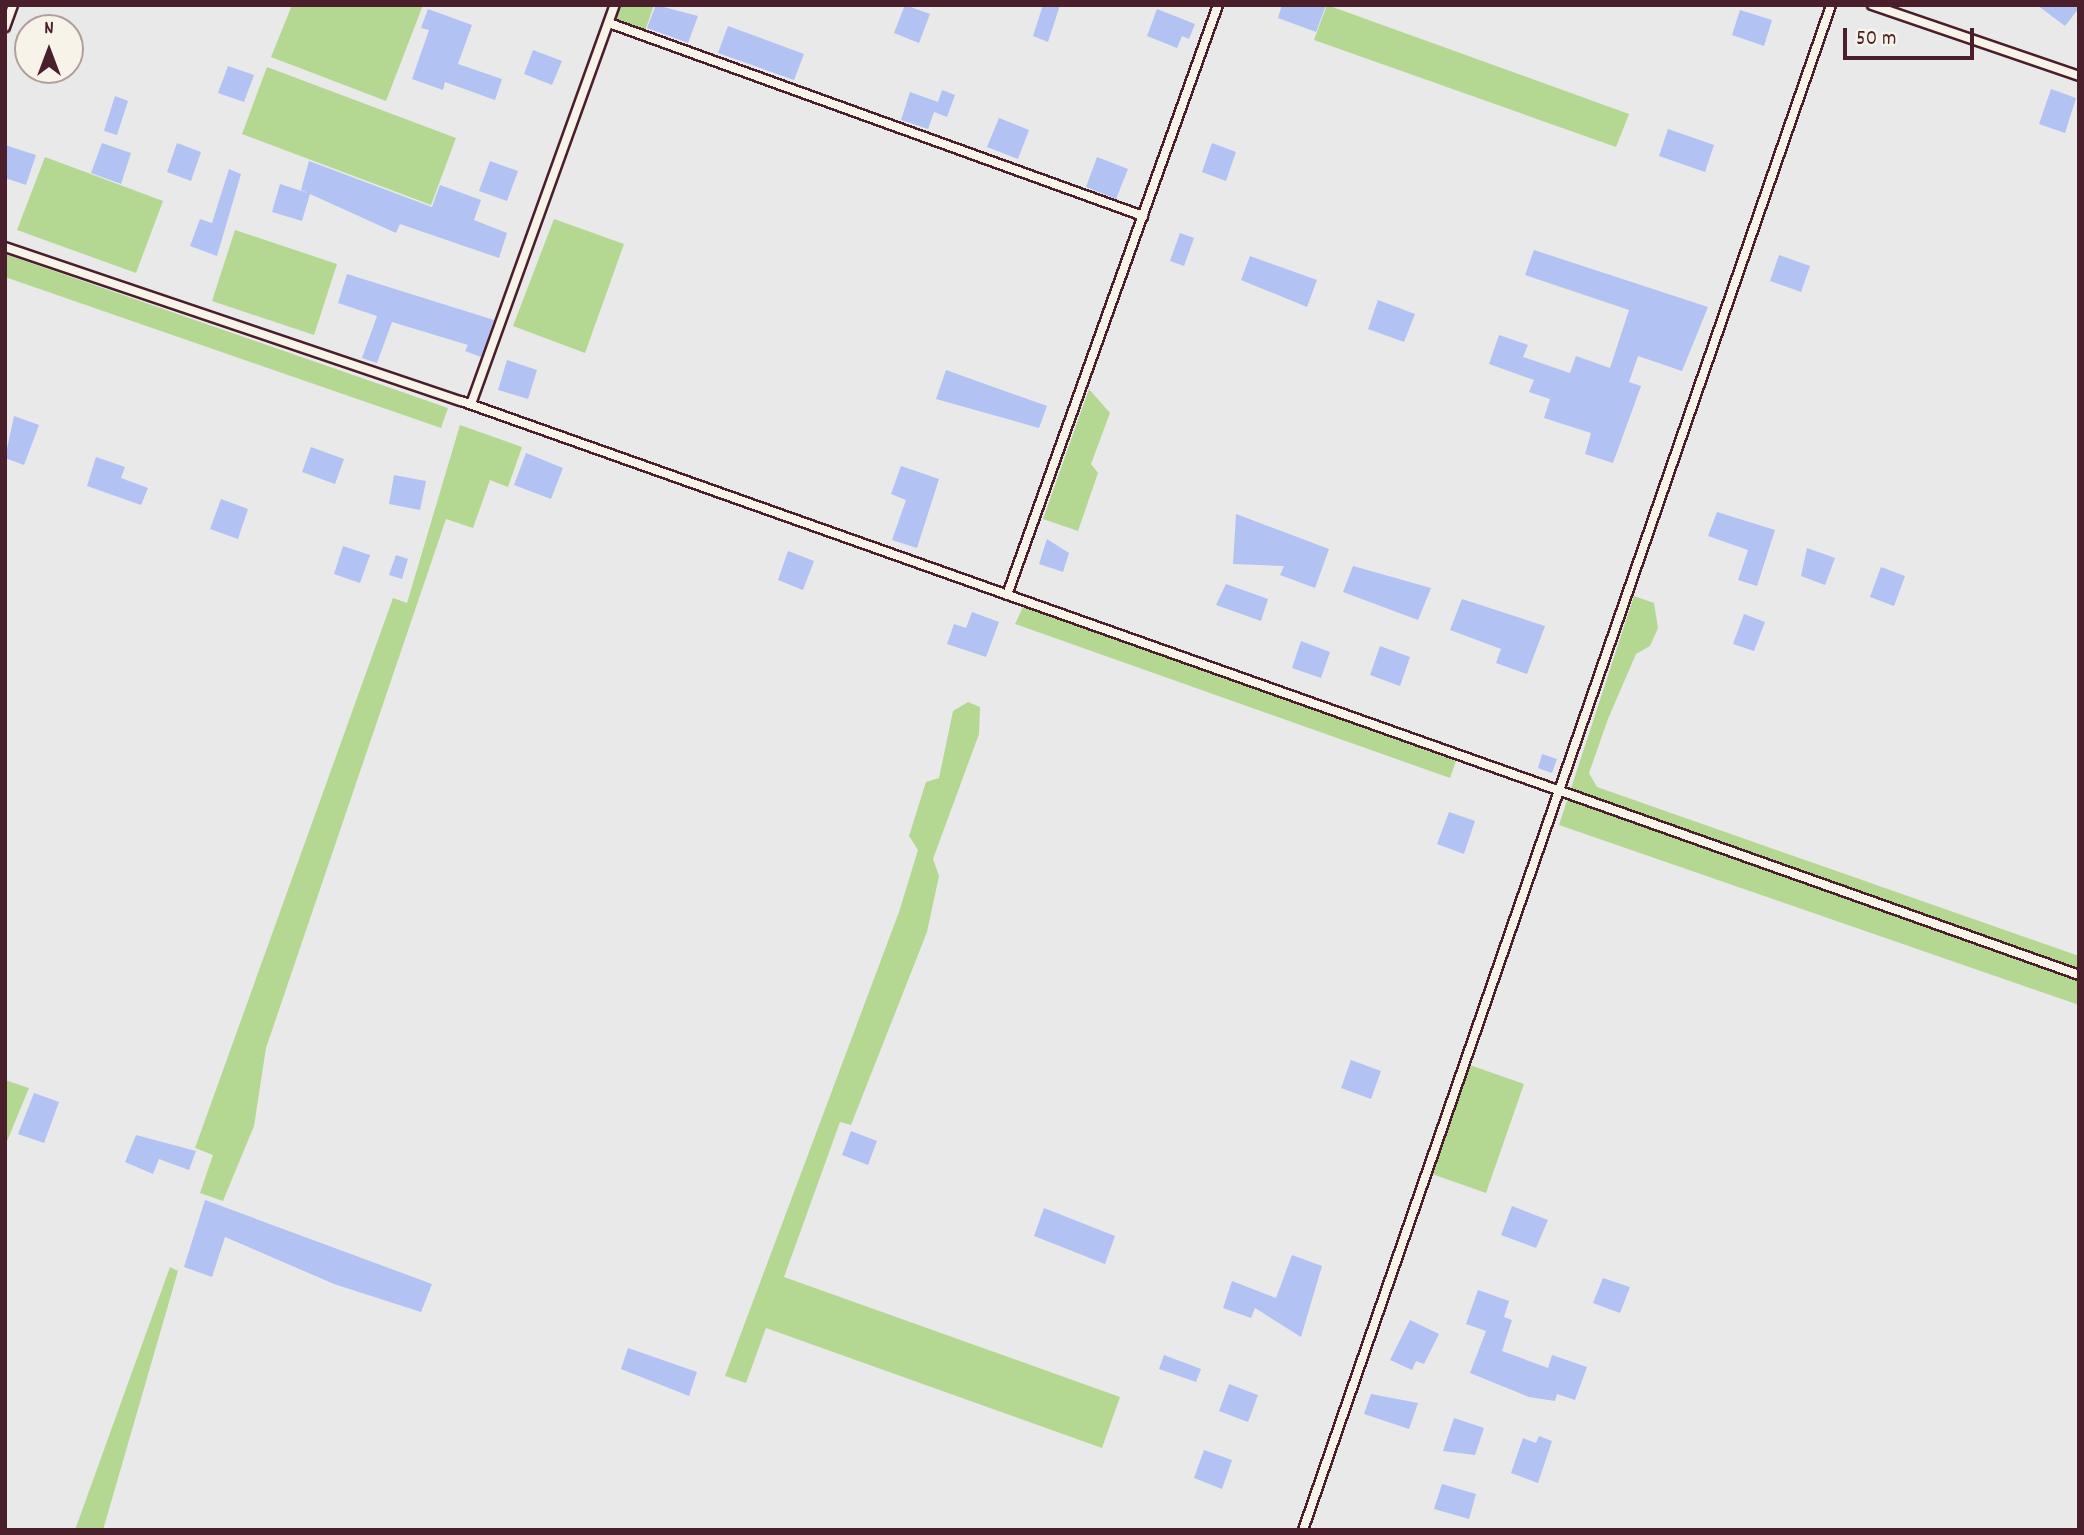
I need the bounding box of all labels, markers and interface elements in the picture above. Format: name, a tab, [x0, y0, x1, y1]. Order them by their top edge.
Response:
north arrow	[14, 14, 84, 84]
scale bar	[1846, 14, 1977, 58]
text: N	[44, 16, 54, 43]
text: 50 m	[1856, 25, 1896, 55]

